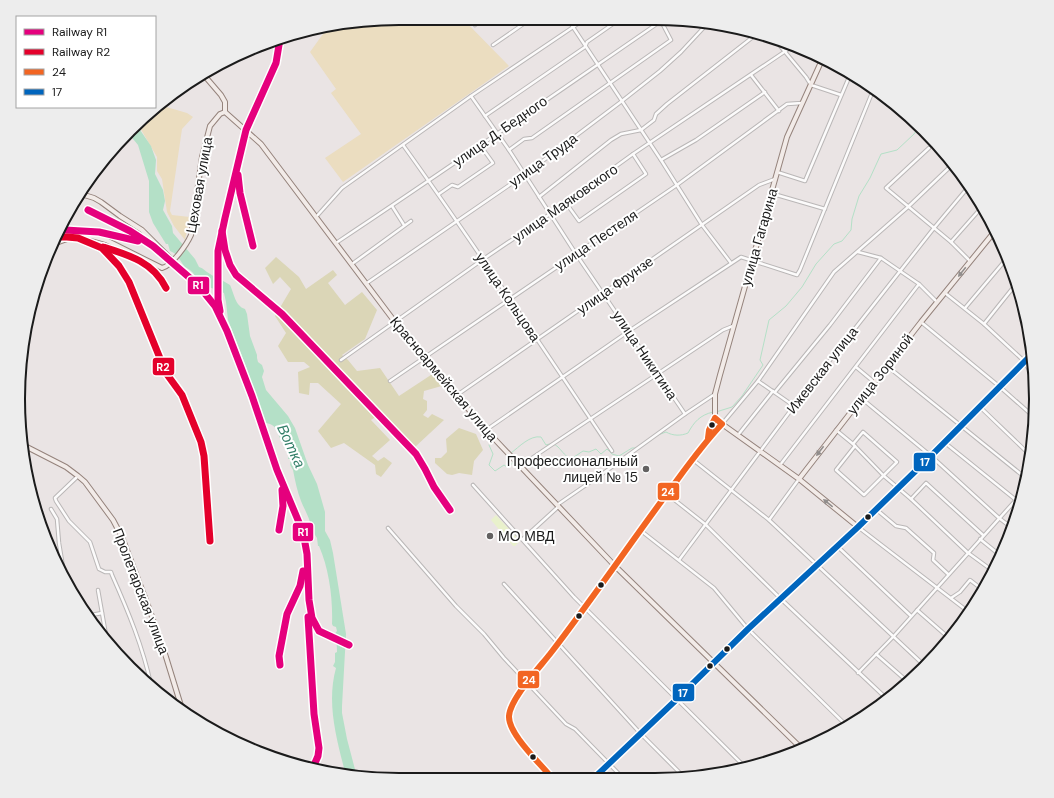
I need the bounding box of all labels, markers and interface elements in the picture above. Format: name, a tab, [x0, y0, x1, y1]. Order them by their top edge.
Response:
legend	[16, 16, 156, 108]
text: Railway R1	[52, 24, 107, 40]
text: Railway R2	[52, 44, 110, 60]
text: 24	[52, 64, 66, 80]
text: 17	[52, 84, 62, 100]
street label: улица Д. Бедного	[449, 92, 551, 170]
street label: улица Труда	[505, 129, 581, 191]
street label: Цеховая улица	[182, 135, 216, 234]
street label: улица Маяковского	[509, 160, 621, 246]
street label: улица Гагарина	[736, 186, 782, 288]
street label: улица Пестеля	[551, 206, 641, 274]
street label: улица Кольцова	[471, 249, 545, 345]
street label: улица Фрунзе	[573, 252, 657, 318]
one-way arrow	[957, 267, 966, 277]
line badge: R1	[187, 276, 210, 295]
text: R1	[193, 278, 203, 292]
street label: улица Никитина	[609, 307, 682, 403]
street label: Красноармейская улица	[386, 313, 502, 445]
street label: Ижевская улица	[782, 323, 862, 417]
street label: улица Зориной	[843, 330, 917, 418]
line badge: R2	[152, 357, 175, 376]
text: R2	[156, 360, 170, 374]
unlabelled marker	[707, 420, 717, 430]
water label: Вотка	[272, 421, 310, 471]
one-way arrow	[816, 446, 824, 456]
place label: Профессиональный лицей № 15	[507, 452, 638, 486]
line badge: 17	[913, 452, 936, 472]
text: 17	[920, 455, 930, 469]
marker: Профессиональный лицей № 15	[641, 464, 651, 474]
line badge: 24	[657, 482, 680, 501]
text: 24	[661, 485, 675, 499]
one-way arrow	[823, 499, 834, 507]
unlabelled marker	[863, 512, 873, 522]
line badge: R1	[292, 522, 314, 542]
street label: Пролетарская улица	[109, 525, 173, 657]
text: R1	[298, 525, 308, 539]
place label: МО МВД	[498, 527, 555, 545]
marker: МО МВД	[485, 531, 495, 541]
unlabelled marker	[596, 580, 606, 590]
unlabelled marker	[574, 611, 584, 621]
unlabelled marker	[722, 644, 732, 654]
unlabelled marker	[705, 661, 715, 671]
line badge: 24	[517, 670, 540, 689]
text: 24	[522, 673, 536, 687]
line badge: 17	[672, 683, 695, 702]
text: 17	[678, 686, 688, 700]
unlabelled marker	[528, 752, 538, 762]

